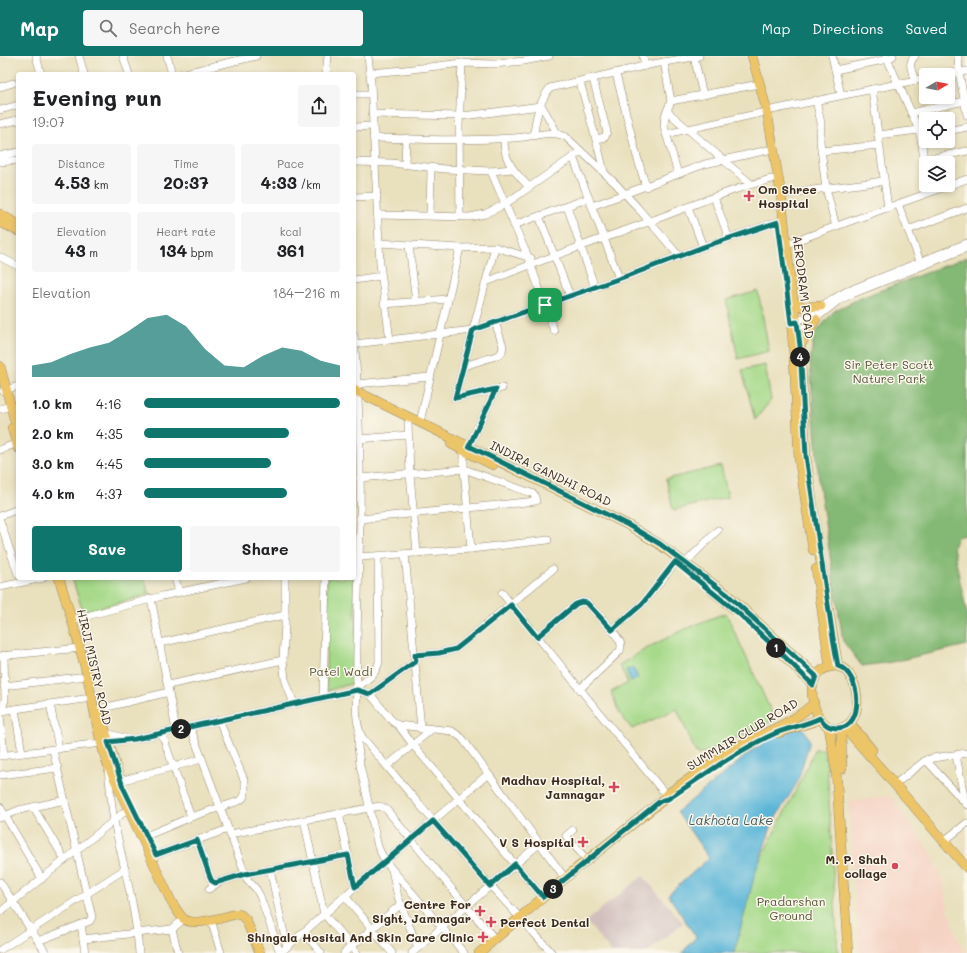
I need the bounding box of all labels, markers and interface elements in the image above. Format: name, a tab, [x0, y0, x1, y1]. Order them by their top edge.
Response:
search box	[83, 10, 363, 46]
text: Map	[20, 16, 59, 41]
icon: search	[97, 17, 119, 39]
text: Search here	[129, 18, 220, 38]
text: Map	[762, 19, 790, 38]
text: Directions	[812, 19, 883, 38]
text: Saved	[905, 19, 947, 38]
north arrow	[919, 68, 955, 104]
map controls	[919, 68, 955, 192]
text: Evening run	[32, 83, 162, 112]
button: share	[298, 85, 340, 127]
button: locate	[919, 112, 955, 148]
text: 19:07	[32, 113, 65, 130]
text: Distance	[58, 156, 105, 171]
text: Time	[173, 156, 199, 171]
text: Pace	[277, 156, 304, 171]
button: layers	[919, 156, 955, 192]
text: 4.53	[54, 171, 90, 193]
text: 20:37	[163, 171, 209, 193]
text: 4:33	[260, 171, 297, 193]
text: km	[90, 177, 108, 192]
text: /km	[297, 177, 321, 192]
place label: Om Shree Hospital	[758, 181, 817, 211]
marker: Om Shree Hospital	[743, 190, 755, 202]
text: Elevation	[57, 224, 106, 239]
text: Heart rate	[156, 224, 216, 239]
text: kcal	[280, 224, 302, 239]
street label: AERODRAM ROAD	[790, 235, 818, 339]
text: 43	[65, 239, 86, 261]
text: 134	[159, 239, 187, 261]
text: 361	[277, 239, 305, 261]
text: m	[86, 245, 98, 260]
text: bpm	[187, 245, 213, 260]
text: Elevation	[32, 284, 90, 301]
text: 184–216 m	[273, 284, 340, 301]
pin	[528, 288, 562, 322]
icon: arrive	[534, 294, 556, 316]
pin: 4	[790, 347, 810, 367]
text: 4	[797, 349, 803, 364]
park label: Sir Peter Scott Nature Park	[844, 356, 934, 386]
text: 1.0 km	[32, 395, 72, 412]
text: 4:16	[96, 395, 121, 412]
text: 2.0 km	[32, 425, 74, 442]
text: 4:35	[96, 425, 123, 442]
street label: INDIRA GANDHI ROAD	[488, 437, 614, 509]
text: 3.0 km	[32, 455, 74, 472]
text: 4:45	[96, 455, 123, 472]
text: 4.0 km	[32, 485, 75, 502]
text: 4:37	[96, 485, 123, 502]
button: Save	[32, 526, 182, 572]
button: Share	[190, 526, 340, 572]
street label: HIRJI MISTRY ROAD	[74, 607, 116, 727]
pin: 1	[766, 638, 786, 658]
text: 1	[774, 640, 778, 655]
park label: Patel Wadi	[309, 663, 373, 679]
street label: SUMMAIR CLUB ROAD	[683, 694, 801, 774]
pin: 2	[171, 719, 191, 739]
text: 2	[178, 721, 184, 736]
place label: Madhav Hospital, Jamnagar	[501, 772, 605, 802]
marker: Madhav Hospital, Jamnagar	[608, 781, 620, 793]
water label: Lakhota Lake	[689, 811, 773, 828]
place label: V S Hospital	[499, 834, 574, 850]
marker: V S Hospital	[577, 836, 589, 848]
place label: M. P. Shah collage	[825, 851, 887, 881]
marker: M. P. Shah collage	[890, 861, 900, 871]
pin: 3	[543, 879, 563, 899]
text: 3	[550, 881, 556, 896]
park label: Pradarshan Ground	[757, 893, 825, 923]
place label: Centre For Sight, Jamnagar	[372, 896, 471, 926]
marker: Centre For Sight, Jamnagar	[474, 905, 486, 917]
place label: Perfect Dental	[500, 914, 589, 930]
marker: Perfect Dental	[485, 916, 497, 928]
place label: Shingala Hosital And Skin Care Clinic	[247, 929, 474, 945]
marker: Shingala Hosital And Skin Care Clinic	[477, 931, 489, 943]

